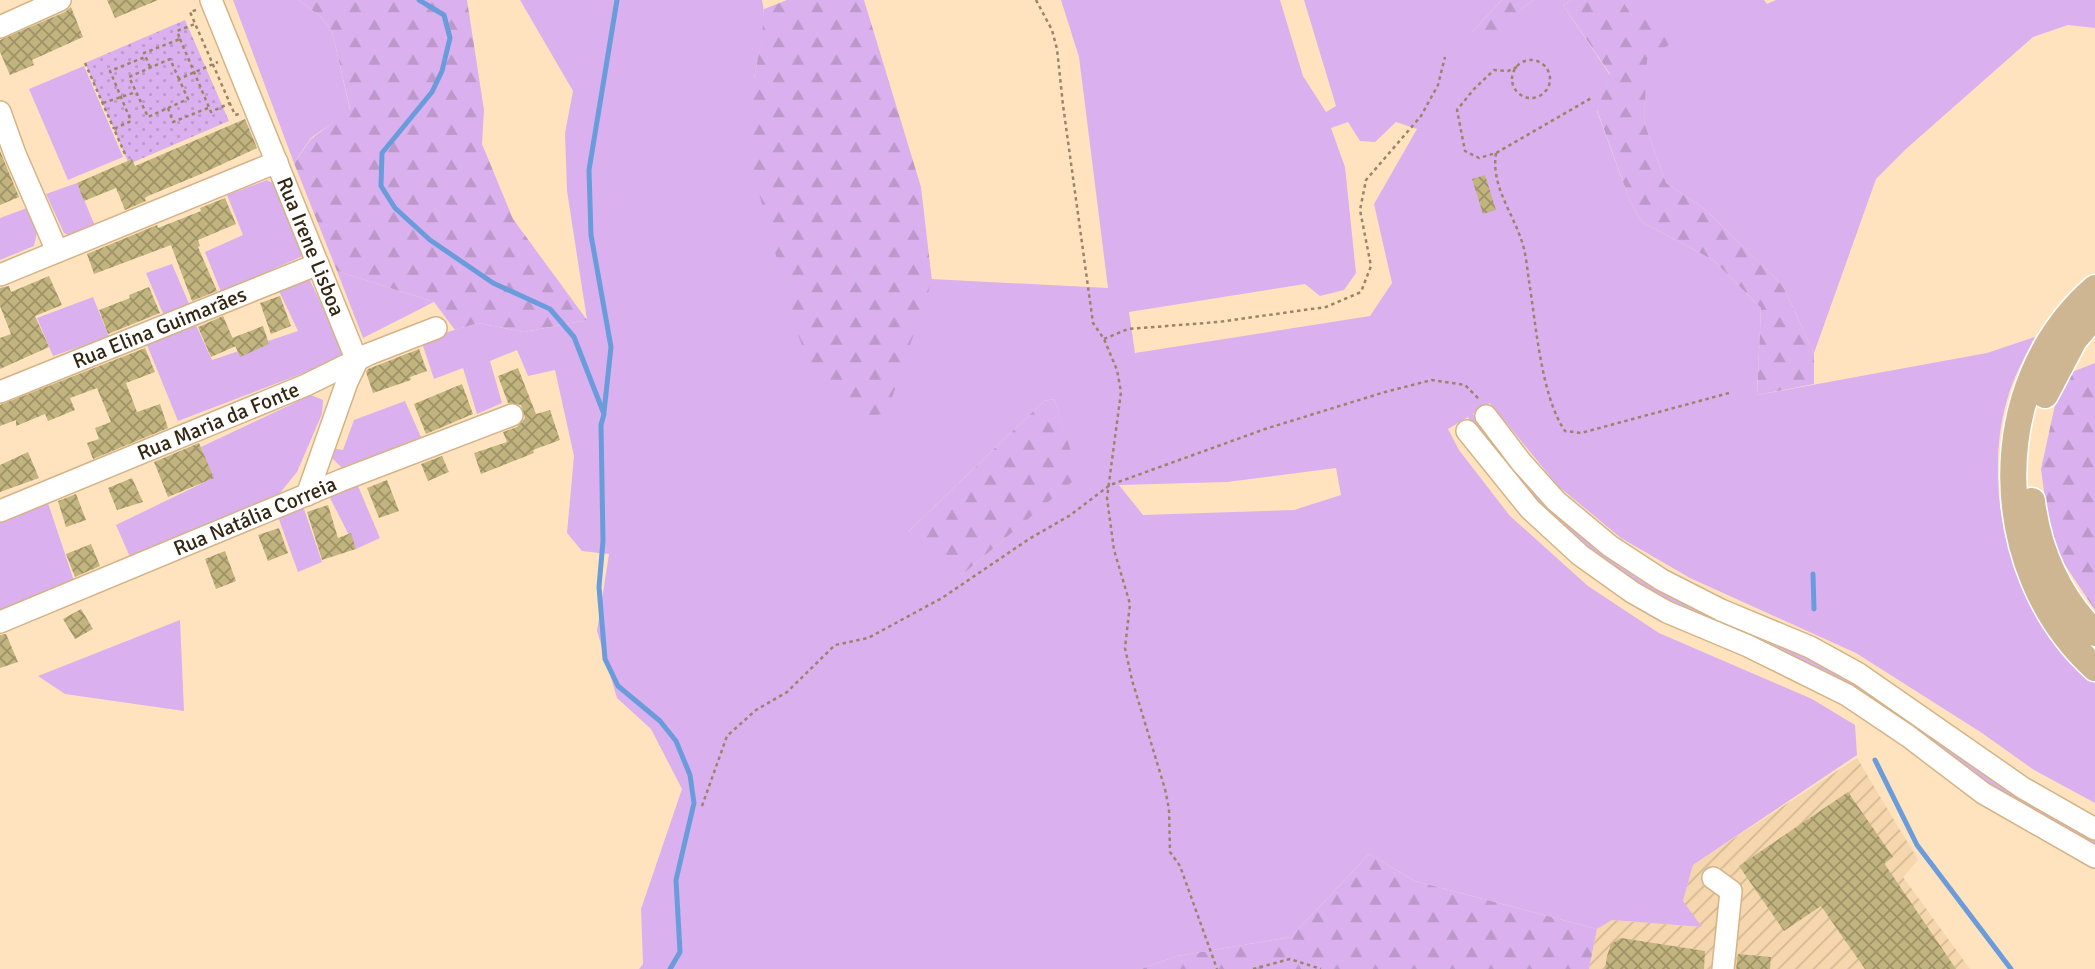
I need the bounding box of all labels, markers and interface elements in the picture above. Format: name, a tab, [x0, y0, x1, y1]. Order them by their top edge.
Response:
street label: Rua Irene Lisboa	[271, 173, 350, 320]
street label: Rua Elina Guimarães	[69, 281, 250, 374]
street label: Rua Maria da Fonte	[134, 376, 303, 466]
street label: Rua Natália Correia	[170, 471, 340, 562]

